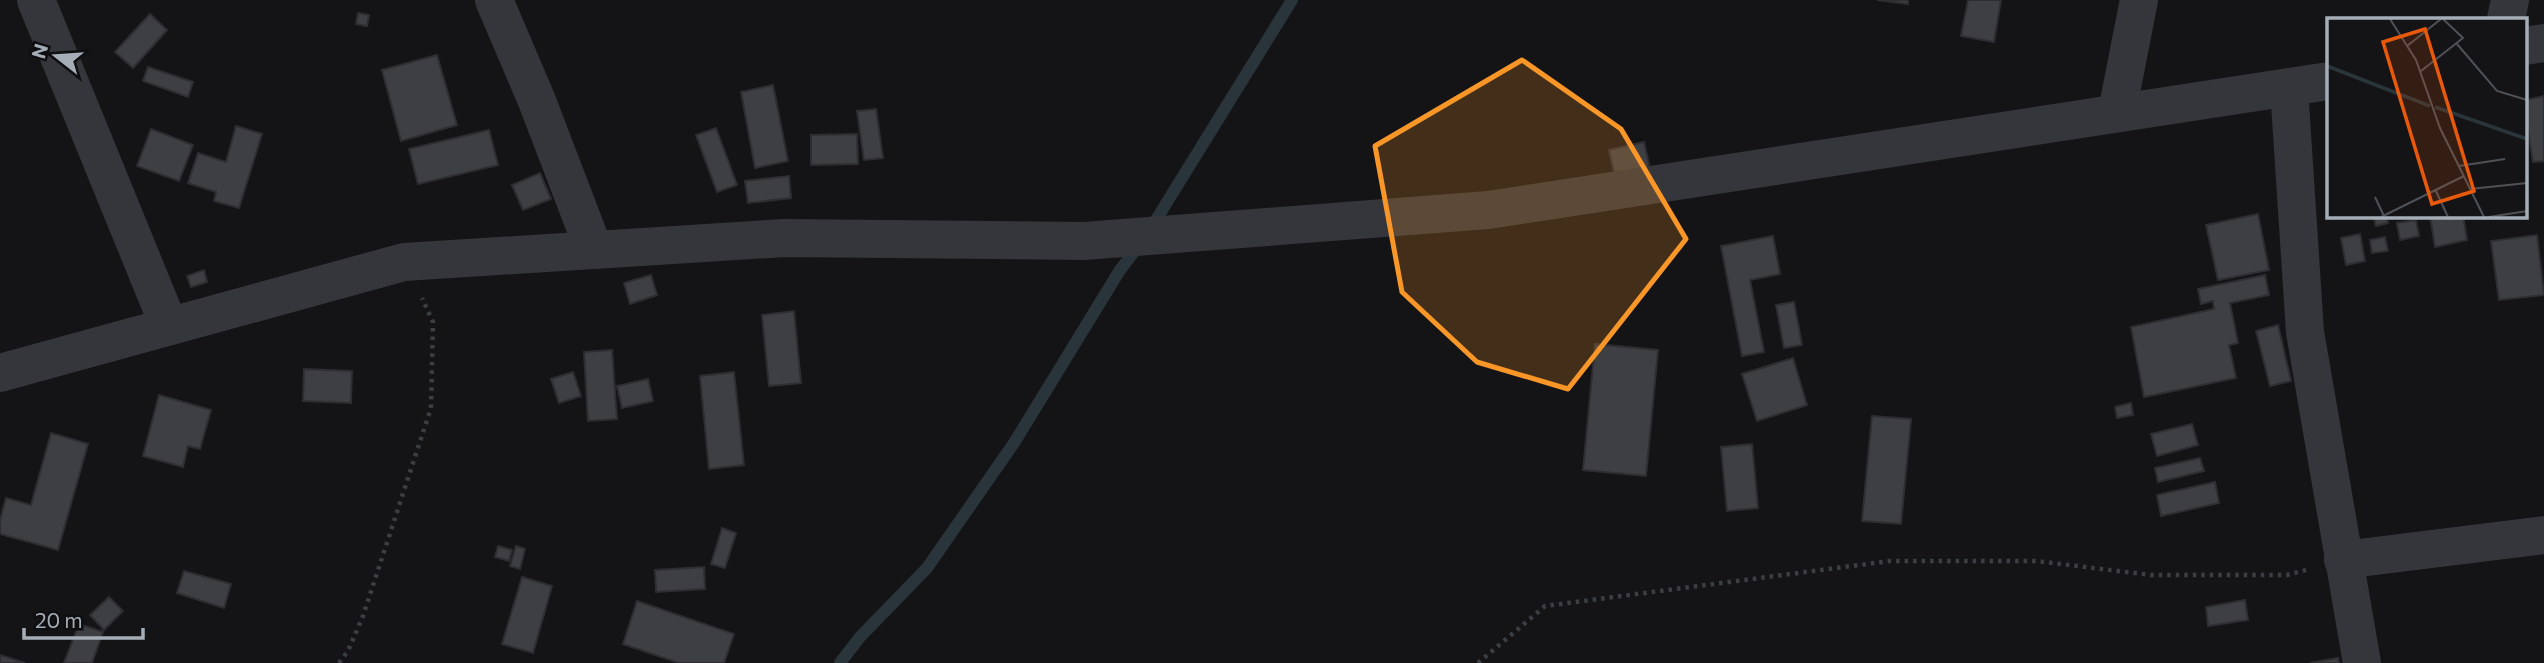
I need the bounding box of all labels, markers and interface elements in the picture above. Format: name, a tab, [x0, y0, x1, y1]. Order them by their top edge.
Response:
inset map	[2327, 18, 2526, 217]
north arrow	[21, 21, 91, 91]
text: N	[26, 41, 52, 61]
scale bar	[24, 596, 144, 640]
text: 20 m	[35, 607, 83, 632]

